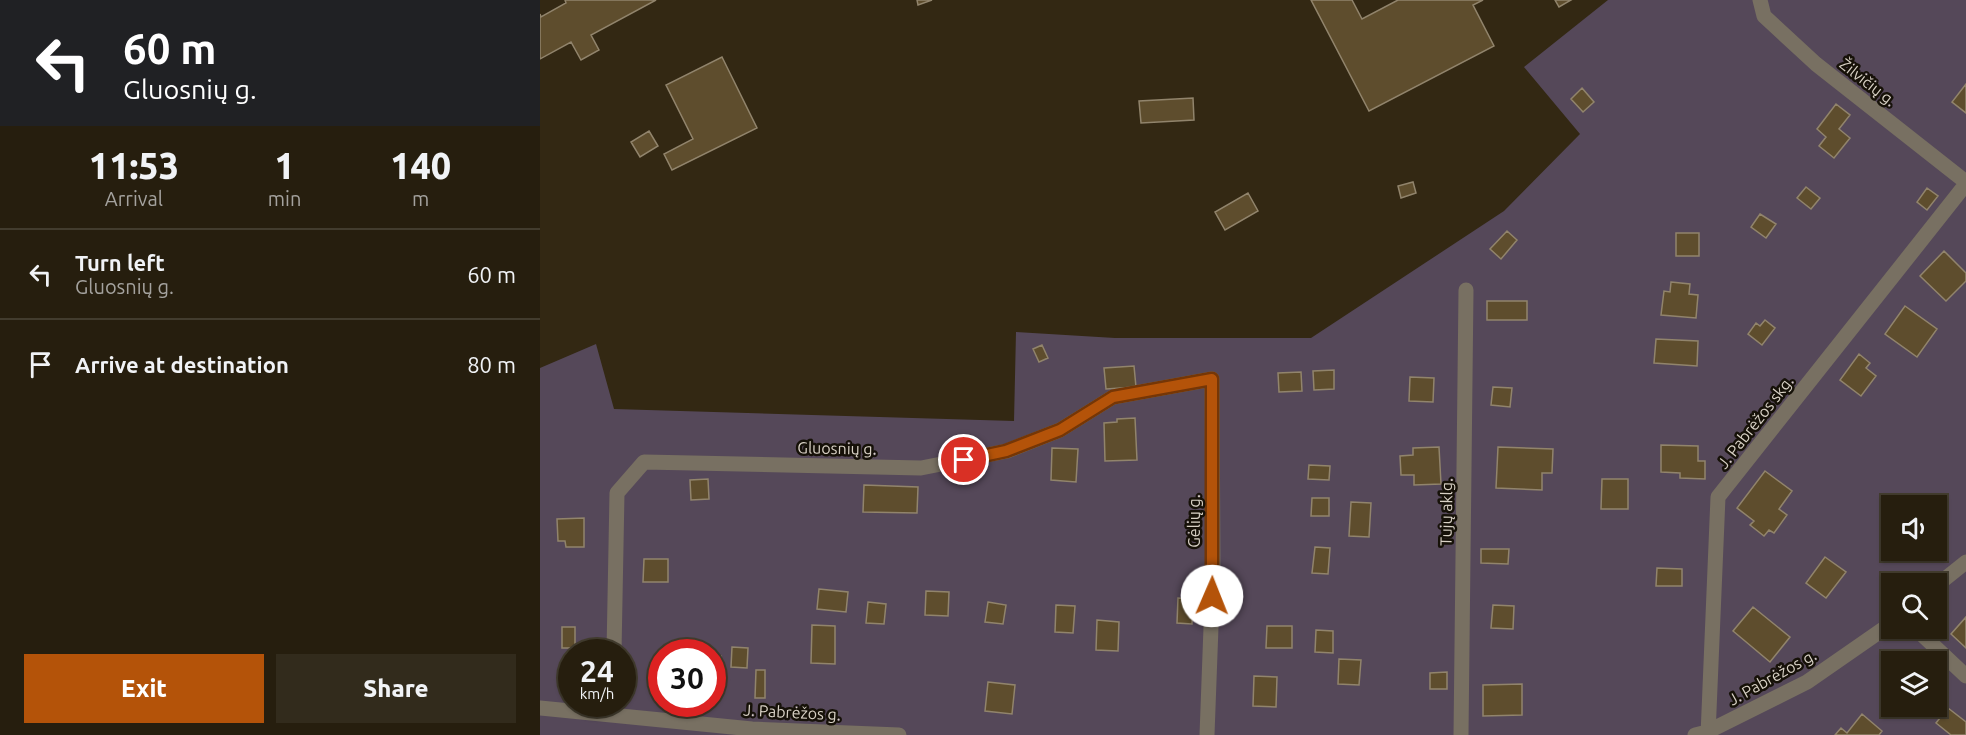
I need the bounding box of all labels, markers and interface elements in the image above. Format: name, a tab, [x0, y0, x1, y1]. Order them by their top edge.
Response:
icon: left	[24, 24, 102, 102]
text: 60 m	[123, 25, 217, 72]
street label: Žilvičių g.	[1836, 54, 1900, 109]
text: Gluosnių g.	[123, 74, 257, 104]
text: 11:53	[89, 145, 179, 186]
text: 1	[274, 145, 295, 186]
text: 140	[390, 145, 451, 186]
text: Arrival	[105, 187, 163, 210]
text: min	[268, 187, 301, 210]
text: m	[412, 187, 429, 210]
text: Turn left	[75, 250, 165, 275]
icon: left	[24, 258, 57, 291]
text: 60 m	[467, 262, 516, 287]
text: Gluosnių g.	[75, 275, 174, 298]
icon: arrive	[24, 348, 57, 381]
text: Arrive at destination	[75, 352, 289, 377]
text: 80 m	[467, 352, 516, 377]
street label: J. Pabrėžos skg.	[1713, 372, 1797, 472]
pin	[938, 434, 989, 485]
street label: Gluosnių g.	[797, 438, 877, 458]
icon: arrive	[947, 443, 980, 476]
street label: Tujų aklg.	[1436, 478, 1456, 546]
street label: Gėlių g.	[1185, 494, 1203, 548]
map controls	[1881, 495, 1947, 717]
button: sound	[1881, 495, 1947, 561]
position arrow	[1180, 564, 1244, 628]
button: search	[1881, 573, 1947, 639]
speed limit sign: 30	[648, 639, 726, 717]
street label: J. Pabrėžos g.	[1725, 645, 1819, 709]
button: layers	[1881, 651, 1947, 717]
button: Exit	[24, 654, 264, 723]
button: Share	[276, 654, 516, 723]
text: 24	[580, 654, 614, 688]
text: km/h	[580, 685, 614, 702]
street label: J. Pabrėžos g.	[743, 700, 841, 724]

